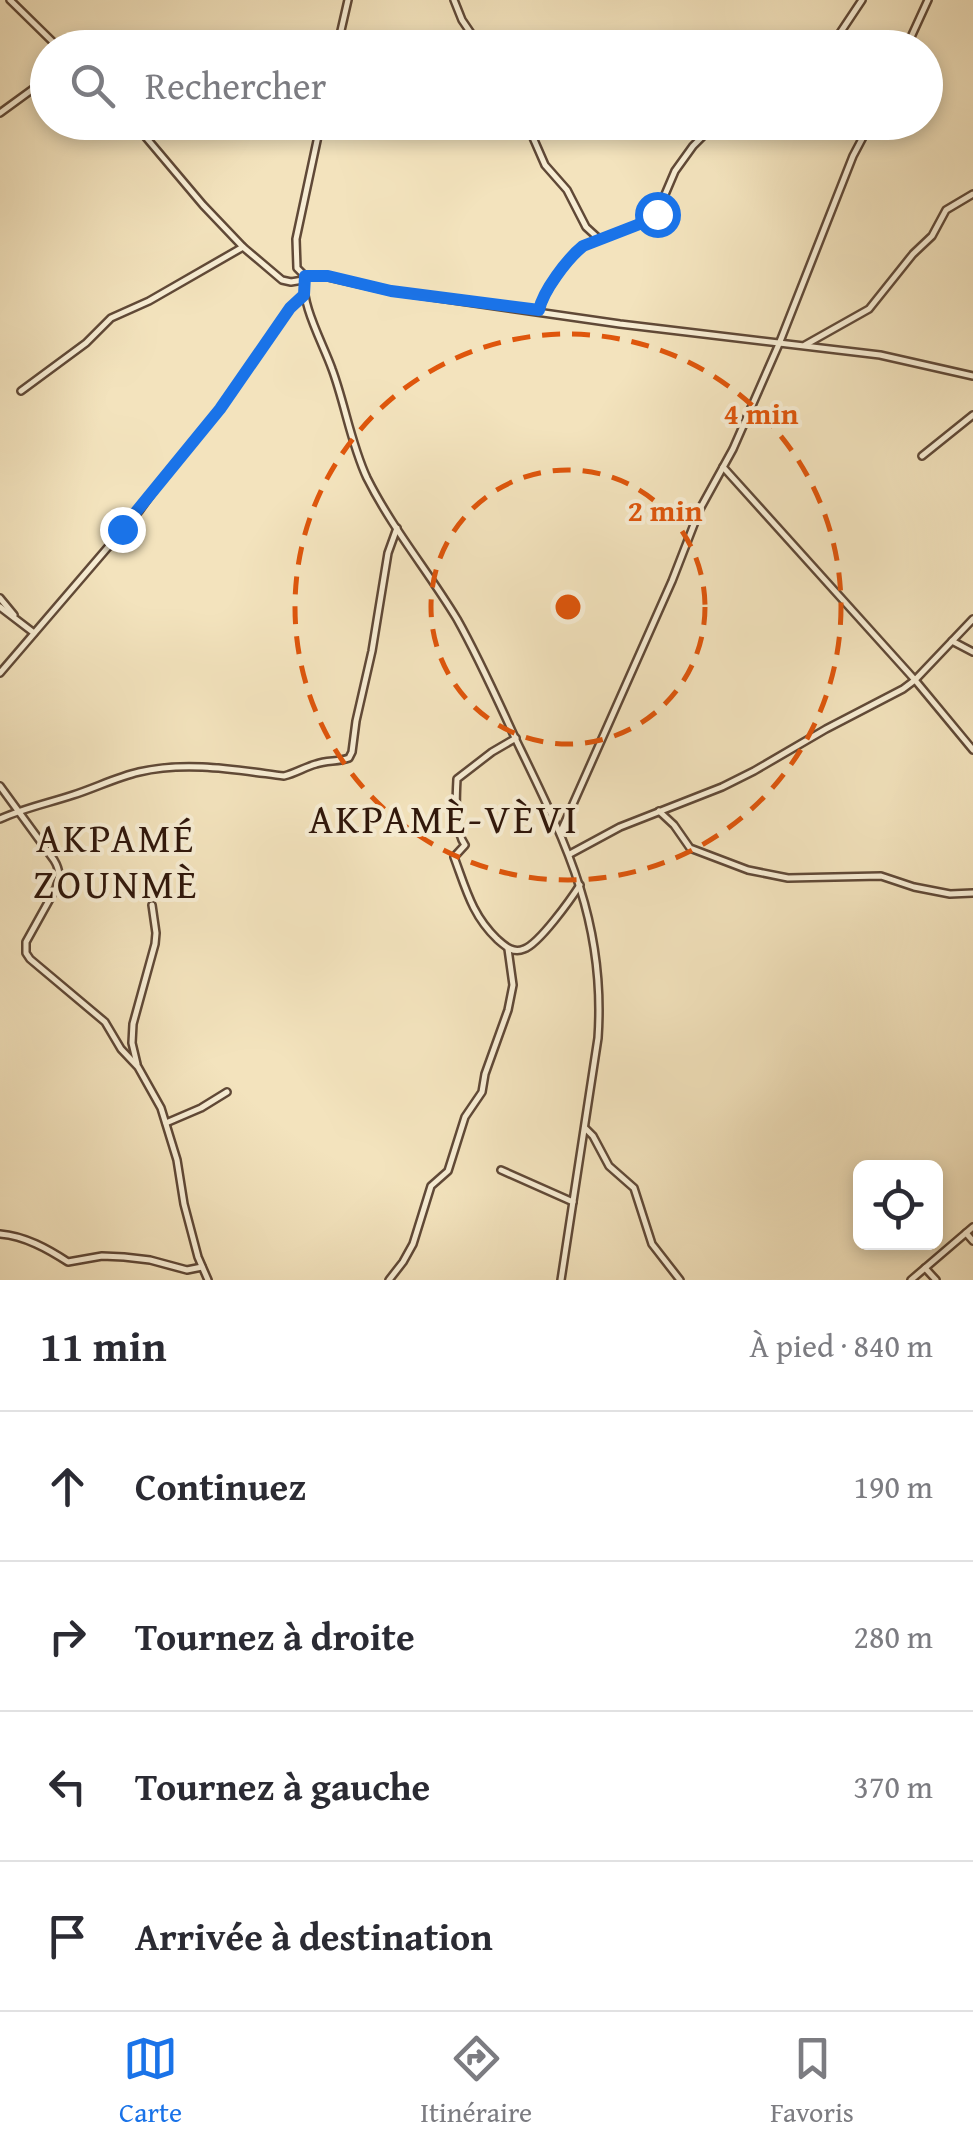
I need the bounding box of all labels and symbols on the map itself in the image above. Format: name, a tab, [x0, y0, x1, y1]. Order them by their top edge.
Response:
route start	[635, 192, 681, 238]
text: 4 min	[724, 391, 799, 435]
text: 2 min	[628, 488, 703, 532]
route end	[100, 507, 146, 553]
centre of rings	[550, 589, 586, 625]
district label: AKPAMÈ-VÈVI	[309, 789, 579, 848]
district label: AKPAMÉ ZOUNMÈ	[33, 808, 199, 913]

